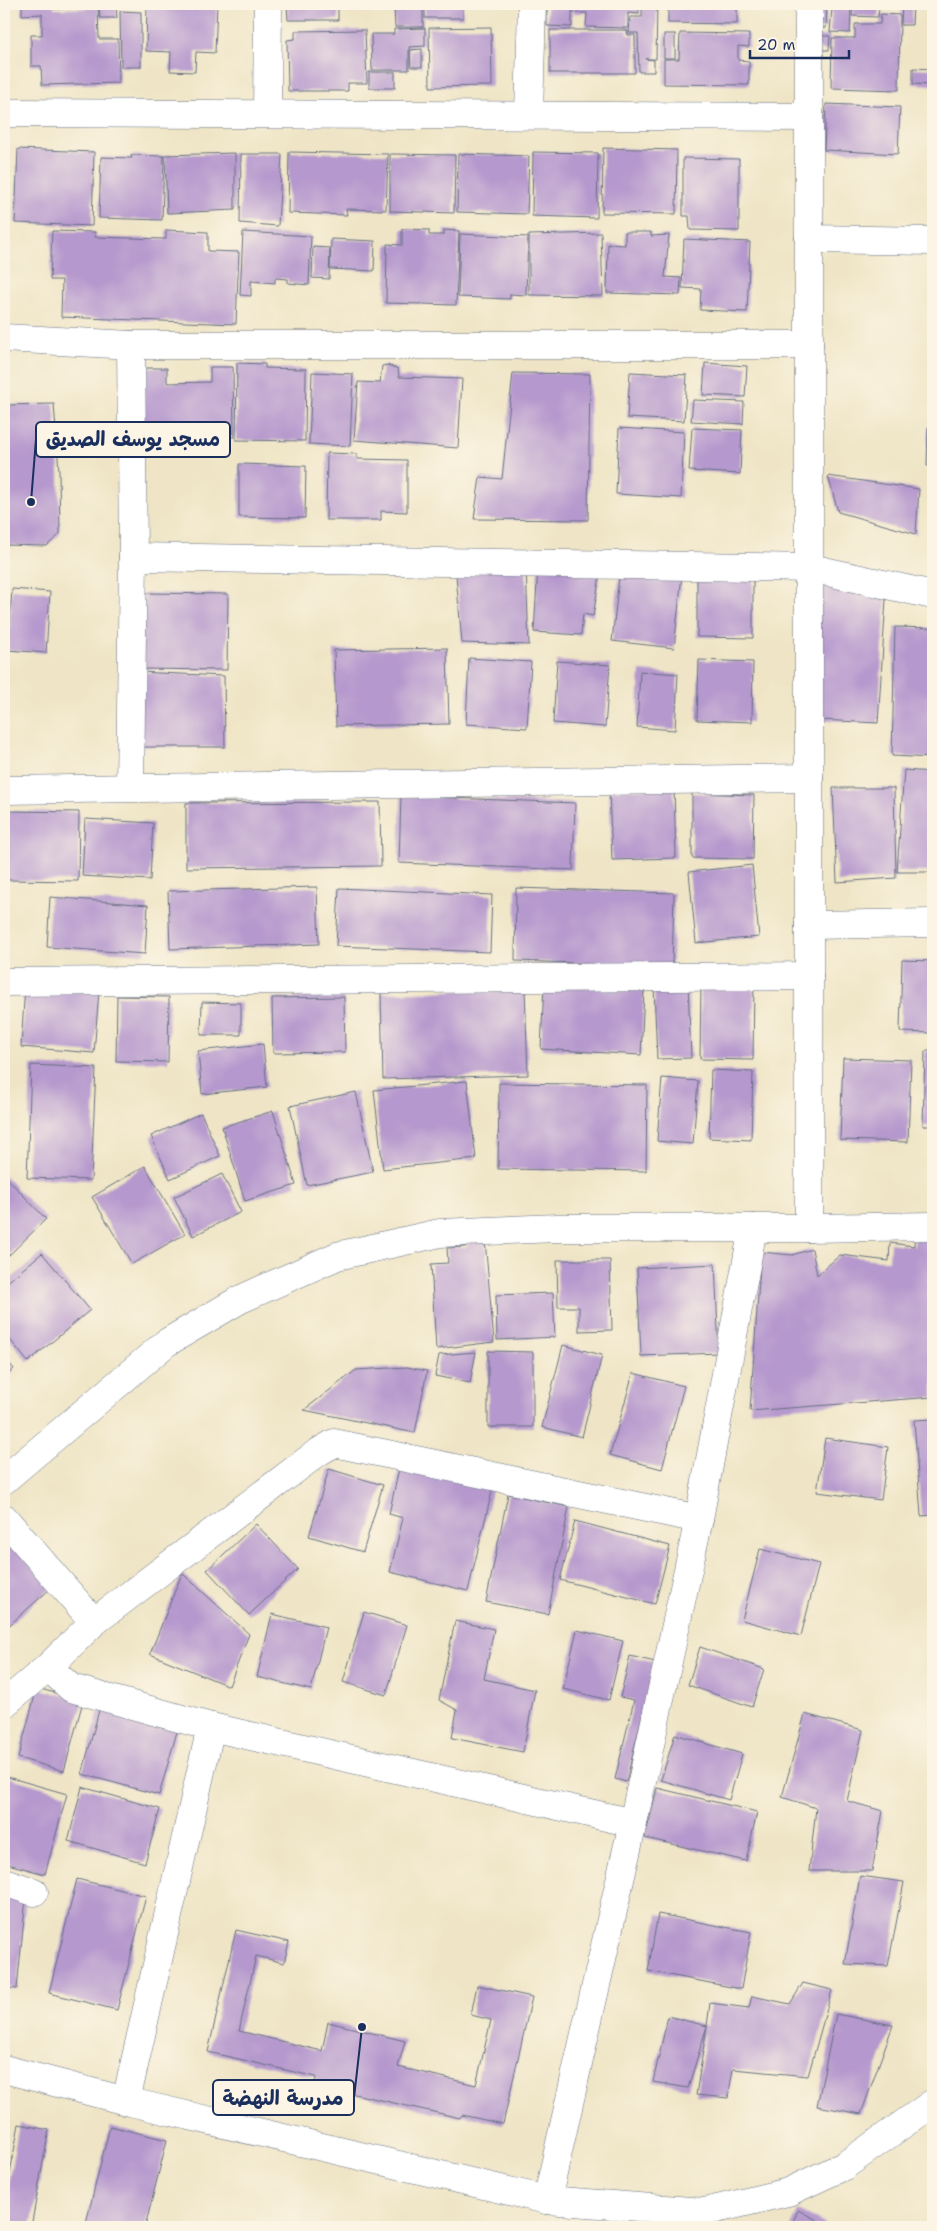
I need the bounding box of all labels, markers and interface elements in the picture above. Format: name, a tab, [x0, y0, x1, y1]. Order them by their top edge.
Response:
scale bar	[750, 28, 848, 60]
text: 20 m	[757, 35, 796, 55]
callout: مسجد يوسف الصديق	[36, 422, 230, 457]
text: مسجد يوسف الصديق	[46, 426, 220, 452]
callout: مدرسة النهضة	[213, 2080, 354, 2115]
text: مدرسة النهضة	[222, 2085, 344, 2111]

